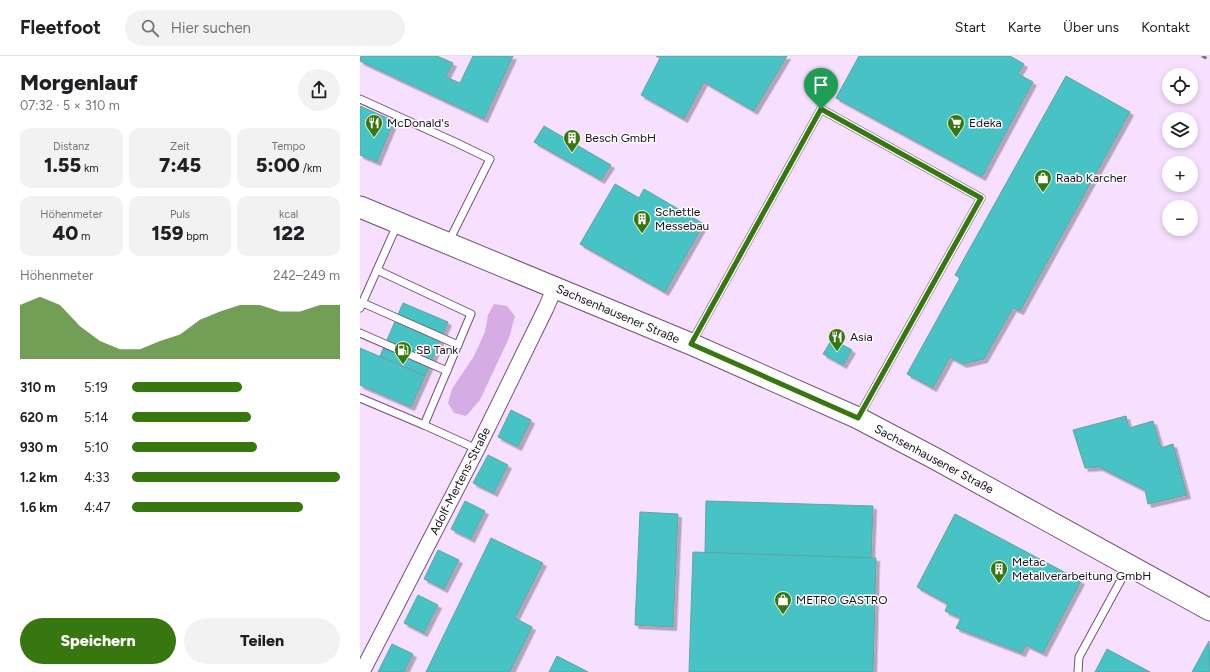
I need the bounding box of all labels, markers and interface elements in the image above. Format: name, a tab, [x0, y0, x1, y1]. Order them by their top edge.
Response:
search box	[125, 10, 405, 46]
text: Fleetfoot	[20, 16, 101, 39]
icon: search	[139, 17, 161, 39]
text: Hier suchen	[171, 19, 251, 37]
text: Start	[955, 19, 986, 36]
text: Karte	[1008, 19, 1041, 36]
text: Über uns	[1063, 19, 1119, 36]
text: Kontakt	[1141, 19, 1190, 36]
pin	[804, 68, 838, 109]
map controls	[1162, 68, 1198, 236]
button: locate	[1162, 68, 1198, 104]
text: Morgenlauf	[20, 69, 138, 96]
button: share	[298, 69, 340, 111]
icon: arrive	[810, 74, 832, 96]
text: 07:32 · 5 × 310 m	[20, 98, 120, 113]
button: layers	[1162, 112, 1198, 148]
restaurant icon: McDonald's	[364, 113, 384, 138]
supermarket icon: Edeka	[946, 113, 966, 138]
place label: McDonald's	[387, 116, 450, 130]
place label: Edeka	[969, 116, 1002, 130]
building icon: Besch GmbH	[562, 128, 582, 153]
place label: Besch GmbH	[585, 131, 656, 145]
text: Distanz	[53, 140, 90, 153]
text: Zeit	[170, 140, 190, 153]
text: Tempo	[272, 140, 305, 153]
text: 1.55	[44, 153, 81, 177]
text: 7:45	[159, 153, 201, 177]
text: 5:00	[256, 153, 300, 177]
button: +	[1162, 156, 1198, 192]
text: km	[81, 162, 99, 175]
text: /km	[300, 162, 322, 175]
shop icon: Raab Karcher	[1033, 168, 1053, 193]
place label: Raab Karcher	[1056, 171, 1127, 185]
button: −	[1162, 200, 1198, 236]
place label: Schettle Messebau	[655, 205, 709, 233]
text: Höhenmeter	[40, 208, 102, 221]
text: Puls	[170, 208, 190, 221]
text: kcal	[279, 208, 298, 221]
building icon: Schettle Messebau	[632, 209, 652, 234]
text: 40	[52, 221, 78, 245]
text: 159	[152, 221, 183, 245]
text: 122	[273, 221, 305, 245]
text: m	[78, 230, 90, 243]
text: bpm	[183, 230, 208, 243]
text: Höhenmeter	[20, 268, 93, 283]
text: 242–249 m	[273, 268, 340, 283]
street label: Sachsenhausener Straße	[554, 282, 682, 347]
restaurant icon: Asia	[827, 327, 847, 352]
place label: Asia	[850, 330, 873, 344]
fuel station icon: SB Tank	[393, 340, 413, 365]
place label: SB Tank	[416, 343, 458, 357]
text: 310 m	[20, 380, 56, 395]
text: 5:19	[84, 380, 108, 395]
text: 620 m	[20, 410, 58, 425]
text: 5:14	[84, 410, 108, 425]
street label: Sachsenhausener Straße	[872, 422, 996, 497]
street label: Adolf-Mertens-Straße	[427, 425, 493, 537]
text: 930 m	[20, 440, 58, 455]
text: 5:10	[84, 440, 108, 455]
text: 1.2 km	[20, 470, 58, 485]
text: 4:33	[84, 470, 110, 485]
text: 1.6 km	[20, 500, 58, 515]
text: 4:47	[84, 500, 110, 515]
place label: Metac Metallverarbeitung GmbH	[1012, 555, 1151, 583]
building icon: Metac Metallverarbeitung GmbH	[989, 559, 1009, 584]
shop icon: METRO GASTRO	[773, 590, 793, 615]
place label: METRO GASTRO	[796, 593, 888, 607]
button: Speichern	[20, 618, 176, 664]
button: Teilen	[184, 618, 340, 664]

